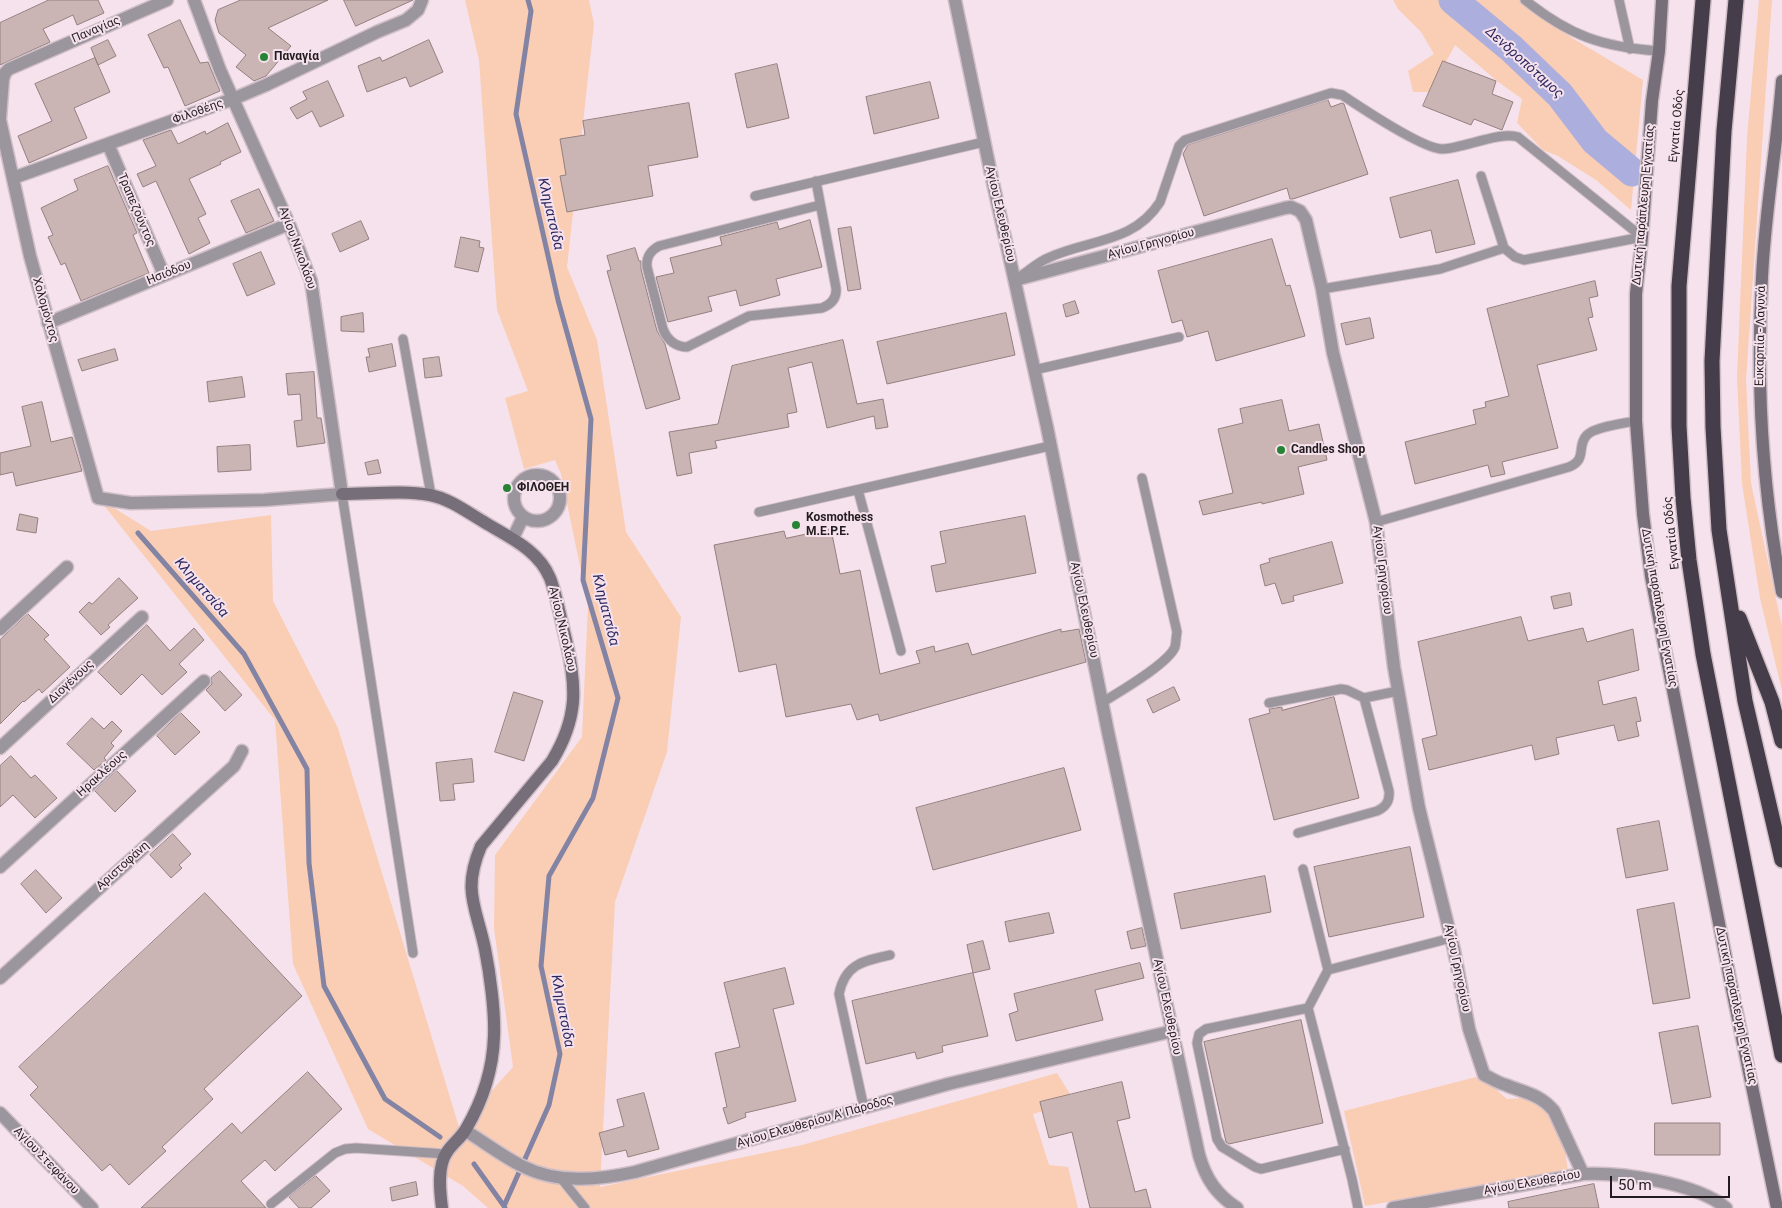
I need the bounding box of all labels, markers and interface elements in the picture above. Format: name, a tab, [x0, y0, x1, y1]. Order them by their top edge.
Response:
street label: Παναγίας	[70, 13, 122, 47]
water label: Δενδροπόταμος	[1481, 23, 1567, 103]
place label: Παναγία	[274, 50, 319, 64]
marker: Παναγία	[258, 51, 270, 63]
street label: Εγνατία Οδός	[1667, 89, 1687, 163]
street label: Φιλοθέης	[171, 96, 225, 128]
street label: Δυτική παράπλευρη Εγνατίας	[1630, 124, 1658, 286]
street label: Αγίου Ελευθερίου	[982, 165, 1018, 263]
street label: Τραπεζούντος	[114, 171, 158, 249]
water label: Κληματσίδα	[534, 176, 566, 252]
street label: Αγίου Νικολάου	[275, 205, 319, 291]
street label: Αγίου Γρηγορίου	[1106, 225, 1196, 263]
street label: Ησιόδου	[145, 258, 193, 288]
street label: Χολομόντος	[29, 276, 61, 344]
street label: Ευκαρπία - Λαγυνά	[1753, 286, 1769, 386]
place label: Candles Shop	[1291, 443, 1365, 457]
marker: Candles Shop	[1275, 444, 1287, 456]
place label: ΦΙΛΟΘΕΗ	[517, 481, 569, 495]
marker: ΦΙΛΟΘΕΗ	[501, 482, 513, 494]
street label: Εγνατία Οδός	[1661, 496, 1683, 570]
place label: Kosmothess M.E.P.E.	[806, 511, 873, 539]
marker: Kosmothess M.E.P.E.	[790, 519, 802, 531]
street label: Αγίου Γρηγορίου	[1369, 525, 1395, 615]
street label: Δυτική παράπλευρη Εγνατίας	[1638, 527, 1680, 689]
water label: Κληματσίδα	[171, 555, 231, 621]
street label: Αγίου Ελευθερίου	[1067, 561, 1101, 659]
water label: Κληματσίδα	[588, 572, 622, 648]
street label: Αγίου Νικολάου	[545, 585, 579, 673]
street label: Διογένους	[45, 657, 97, 707]
street label: Ηρακλέους	[74, 748, 130, 800]
street label: Αριστοφάνη	[94, 839, 152, 893]
street label: Αγίου Γρηγορίου	[1441, 923, 1473, 1013]
street label: Δυτική παράπλευρη Εγνατίας	[1712, 926, 1760, 1086]
street label: Αγίου Ελευθερίου	[1150, 958, 1184, 1056]
water label: Κληματσίδα	[547, 973, 577, 1049]
street label: Αγίου Ελευθερίου Α' Πάροδος	[735, 1093, 895, 1151]
street label: Αγίου Στεφάνου	[10, 1124, 82, 1198]
scale bar	[1612, 1166, 1732, 1198]
street label: Αγίου Ελευθερίου	[1483, 1167, 1581, 1199]
text: 50 m	[1618, 1176, 1652, 1194]

